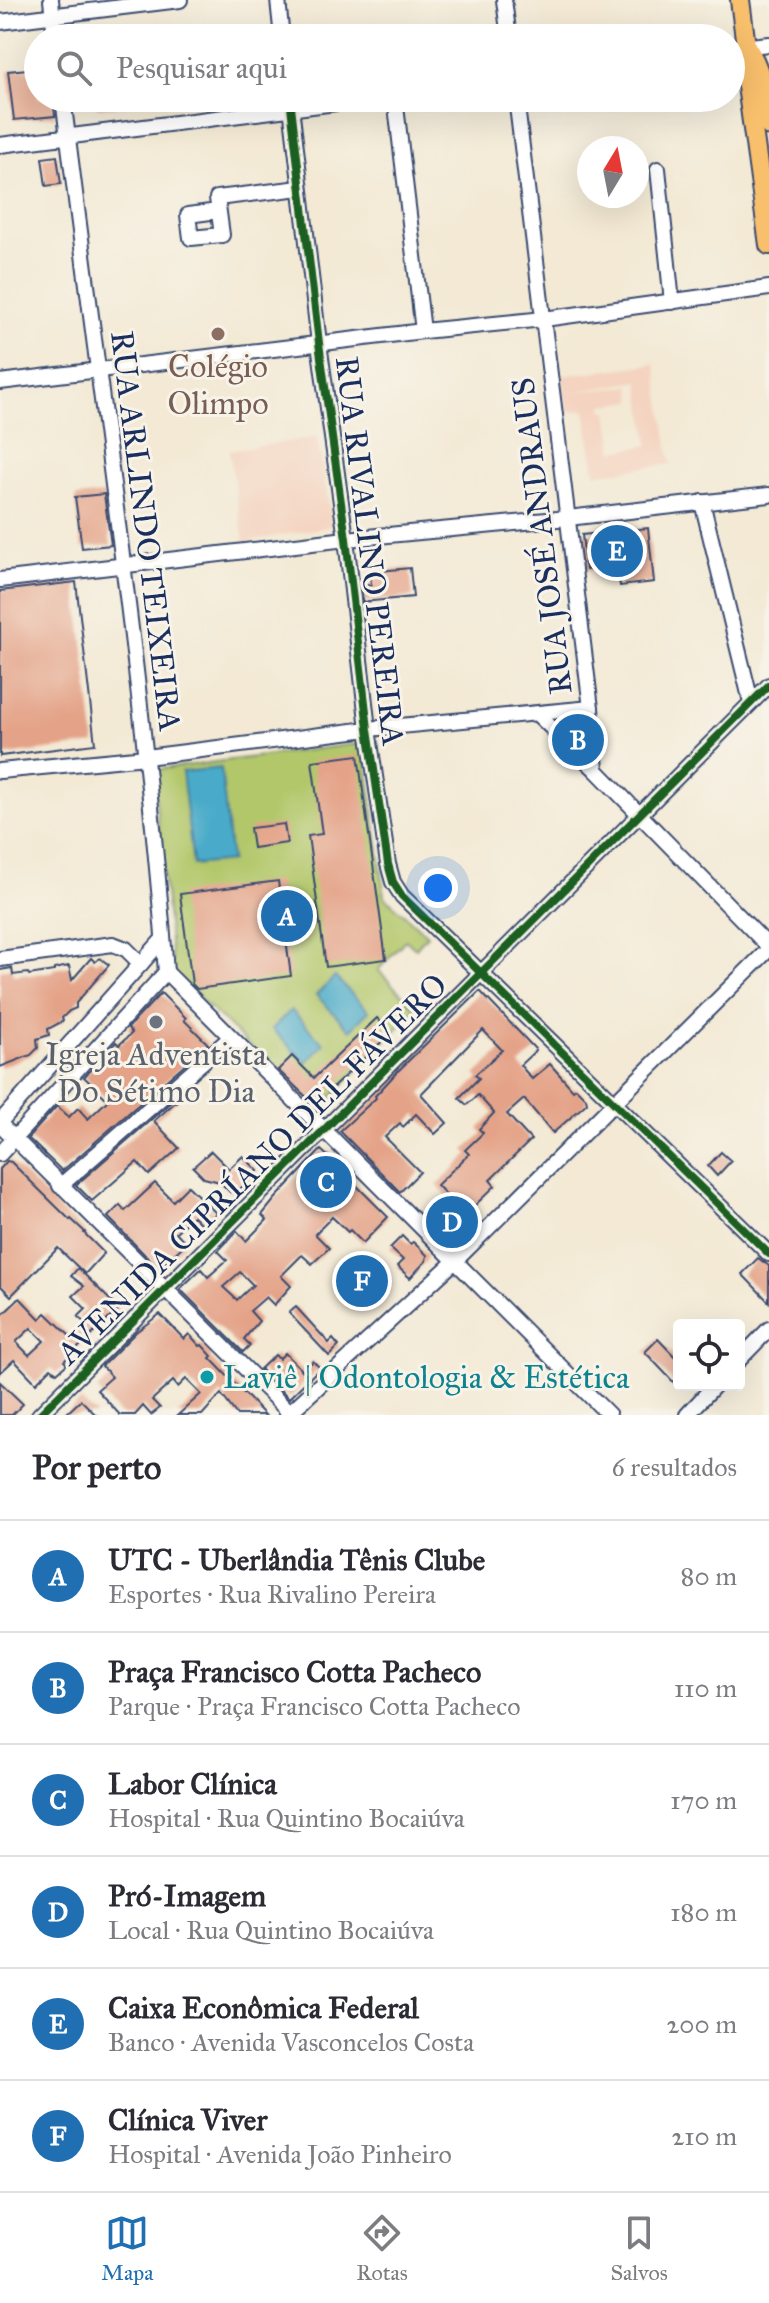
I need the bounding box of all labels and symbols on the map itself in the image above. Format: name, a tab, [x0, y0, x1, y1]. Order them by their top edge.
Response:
north arrow	[577, 136, 649, 208]
marker: Colégio Olimpo	[209, 325, 227, 343]
street label: RUA ARLINDO TEIXEIRA	[102, 329, 190, 734]
place label: Colégio Olimpo	[167, 347, 269, 423]
street label: RUA RIVALINO PEREIRA	[327, 354, 413, 748]
street label: RUA JOSÉ ANDRAUS	[502, 375, 581, 697]
pin: E	[591, 521, 643, 581]
pin: B	[552, 710, 604, 770]
your location	[418, 868, 458, 908]
pin: A	[261, 886, 313, 946]
street label: AVENIDA CIPRÍANO DEL FÁVERO	[49, 966, 455, 1372]
marker: Igreja Adventista Do Sétimo Dia	[147, 1013, 165, 1031]
place label: Igreja Adventista Do Sétimo Dia	[45, 1035, 267, 1111]
pin: C	[300, 1152, 352, 1212]
pin: D	[426, 1192, 478, 1252]
pin: F	[336, 1251, 388, 1311]
place label: Laviê | Odontologia & Estética	[223, 1358, 630, 1397]
marker: Laviê | Odontologia & Estética	[198, 1368, 216, 1386]

